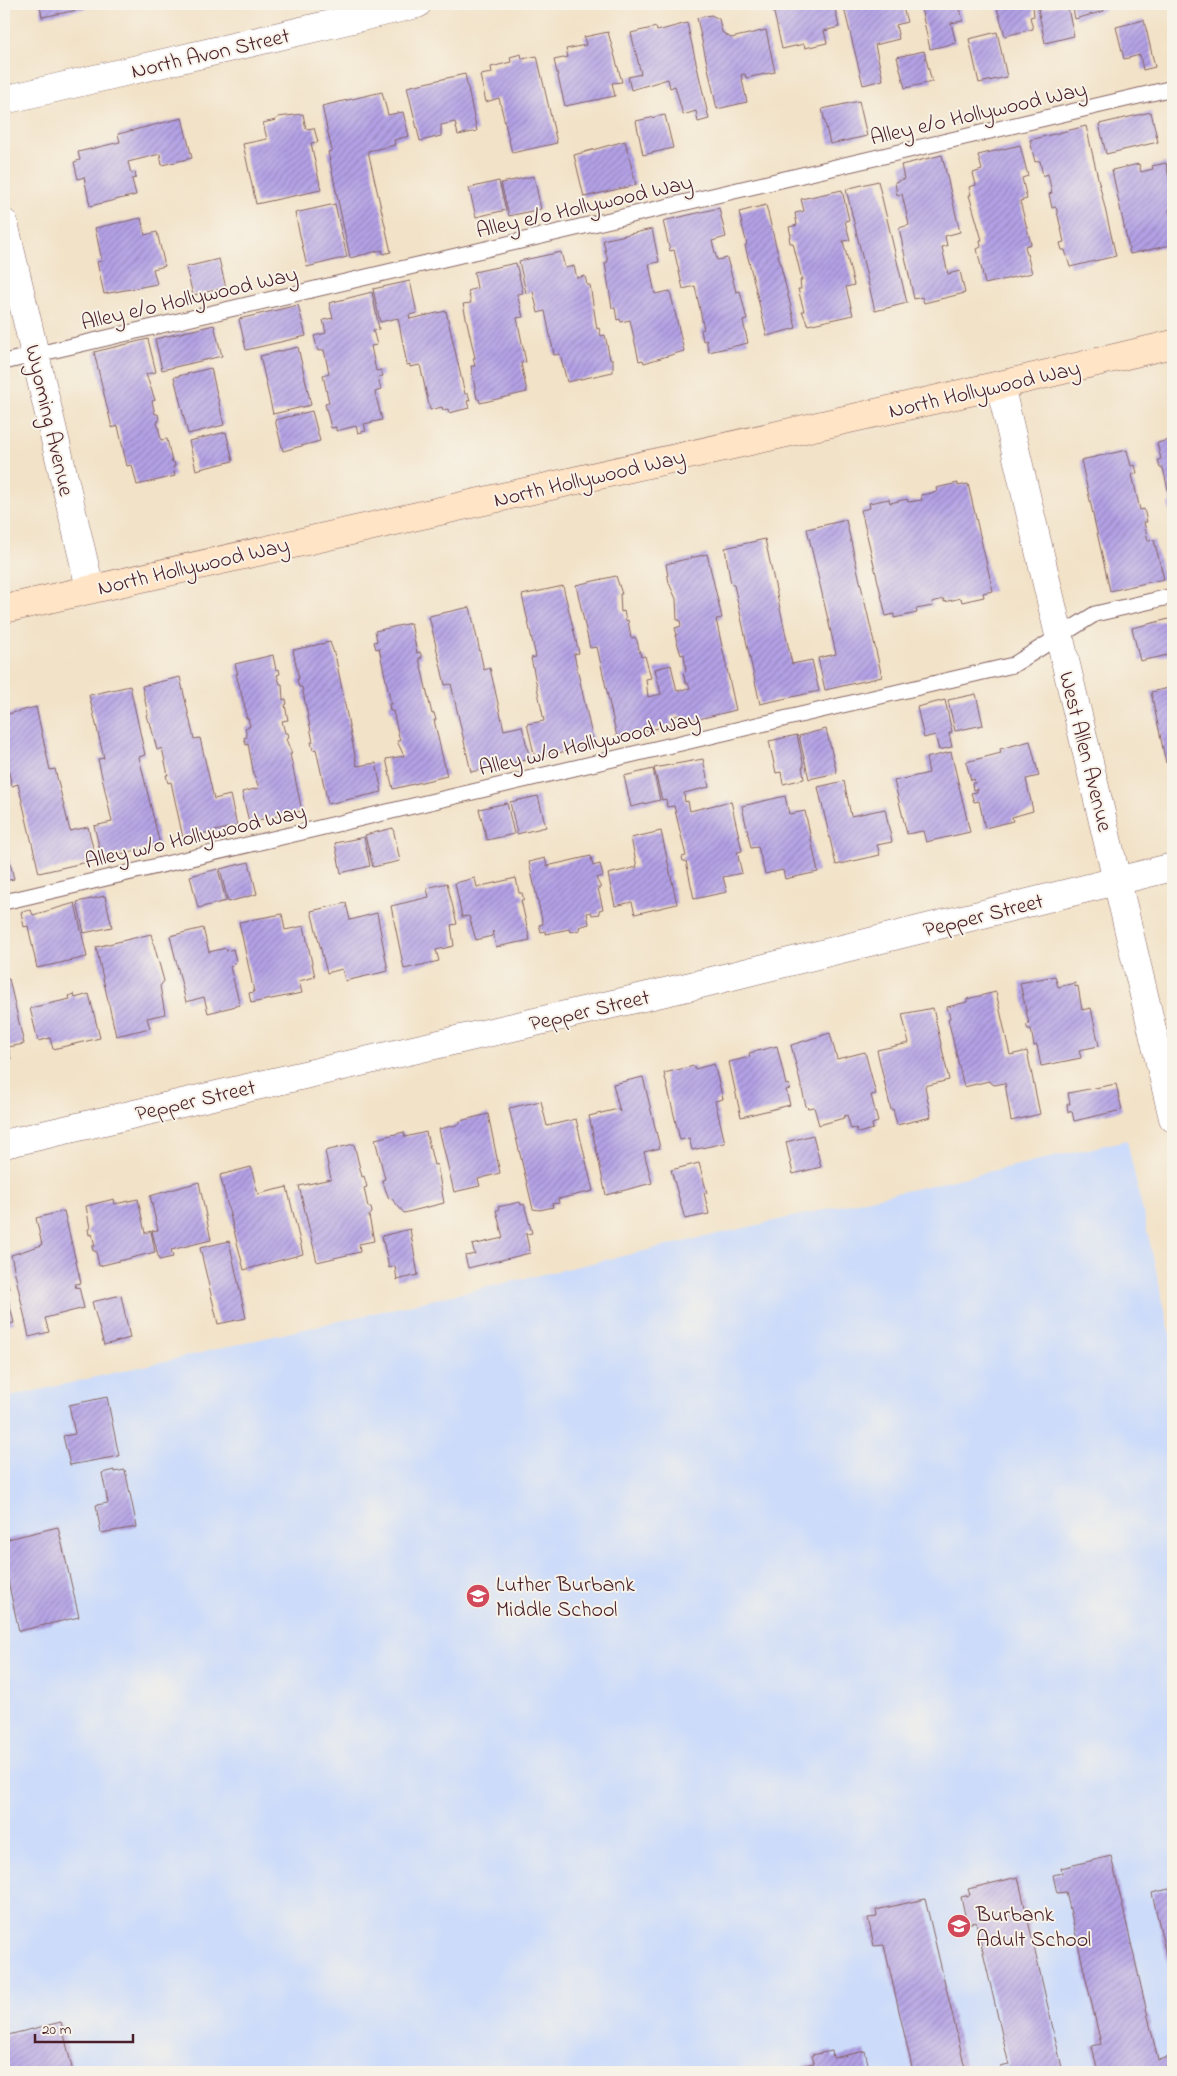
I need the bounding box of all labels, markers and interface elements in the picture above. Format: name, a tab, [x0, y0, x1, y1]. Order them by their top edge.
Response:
street label: North Avon Street	[128, 21, 294, 89]
street label: Alley e/o Hollywood Way	[867, 74, 1090, 156]
street label: Alley e/o Hollywood Way	[473, 167, 696, 249]
street label: Alley e/o Hollywood Way	[78, 259, 301, 341]
street label: Wyoming Avenue	[14, 342, 81, 500]
street label: North Hollywood Way	[886, 353, 1084, 430]
street label: North Hollywood Way	[491, 442, 689, 519]
street label: North Hollywood Way	[95, 530, 293, 607]
street label: West Allen Avenue	[1049, 668, 1119, 835]
street label: Alley w/o Hollywood Way	[476, 704, 704, 787]
street label: Alley w/o Hollywood Way	[82, 797, 310, 880]
street label: Pepper Street	[920, 886, 1048, 947]
street label: Pepper Street	[526, 982, 654, 1041]
street label: Pepper Street	[132, 1072, 260, 1131]
place label: Luther Burbank Middle School	[496, 1570, 635, 1627]
school or university icon: Luther Burbank Middle School	[465, 1583, 491, 1609]
place label: Burbank Adult School	[975, 1900, 1091, 1957]
school or university icon: Burbank Adult School	[946, 1913, 972, 1939]
scale bar	[35, 2011, 132, 2043]
text: 20 m	[42, 2019, 72, 2041]

